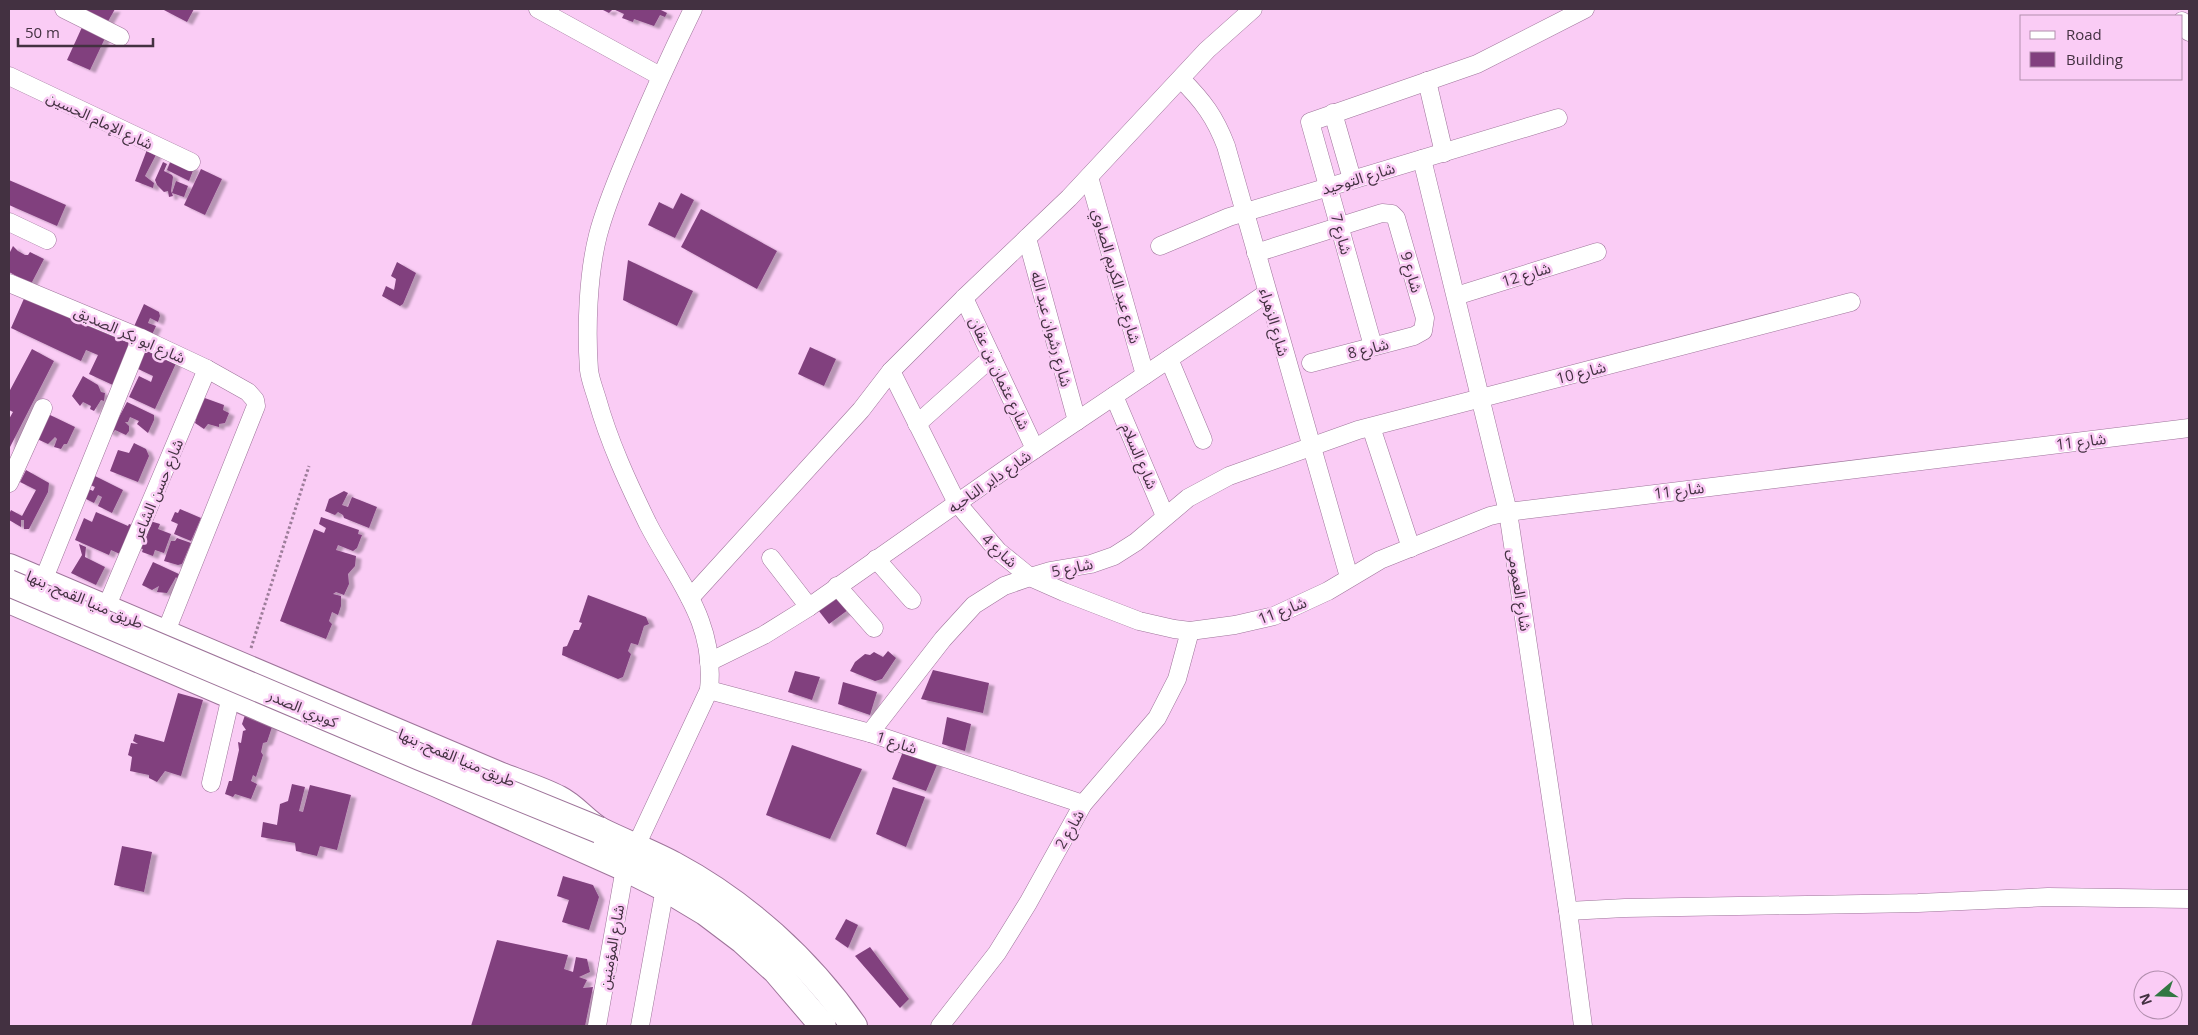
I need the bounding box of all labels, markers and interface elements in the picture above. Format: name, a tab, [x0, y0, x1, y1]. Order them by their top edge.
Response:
scale bar	[18, 15, 152, 47]
legend	[2020, 15, 2183, 80]
text: 50 m	[25, 22, 60, 42]
text: Road	[2066, 24, 2102, 44]
text: Building	[2066, 49, 2123, 69]
street label: شارع الإمام الحسين	[42, 87, 157, 156]
street label: شارع التوحيد	[1319, 157, 1398, 201]
street label: شارع عبد الكريم الصاوي	[1085, 206, 1146, 347]
street label: شارع 7	[1324, 211, 1357, 258]
street label: شارع 9	[1394, 249, 1427, 296]
street label: شارع 12	[1499, 257, 1554, 294]
street label: شارع رشوان عبد الله	[1024, 269, 1077, 390]
street label: شارع الزهراء	[1253, 286, 1294, 359]
street label: شارع ابو بكر الصديق	[70, 301, 189, 370]
street label: شارع عثمان بن عفان	[962, 313, 1035, 434]
street label: شارع 8	[1345, 333, 1392, 366]
street label: شارع 10	[1554, 356, 1609, 391]
street label: شارع السلام	[1114, 420, 1163, 493]
street label: شارع 11	[2055, 428, 2108, 457]
street label: شارع حسن الشاعر	[126, 435, 190, 545]
street label: شارع داير الناحيه	[944, 445, 1036, 519]
street label: شارع 11	[1653, 477, 1706, 506]
street label: شارع 4	[976, 528, 1022, 574]
street label: شارع العمومى	[1501, 547, 1536, 633]
street label: شارع 5	[1050, 553, 1095, 584]
street label: طريق منيا القمح, بنها	[22, 565, 147, 635]
street label: شارع 11	[1255, 592, 1310, 631]
street label: كوبري الصدر	[263, 684, 342, 734]
street label: طريق منيا القمح, بنها	[394, 723, 519, 793]
street label: شارع 1	[873, 726, 920, 761]
street label: شارع 2	[1050, 806, 1091, 854]
street label: شارع المؤمنين	[594, 903, 631, 992]
north arrow	[2133, 970, 2183, 1020]
text: N	[2134, 991, 2156, 1008]

